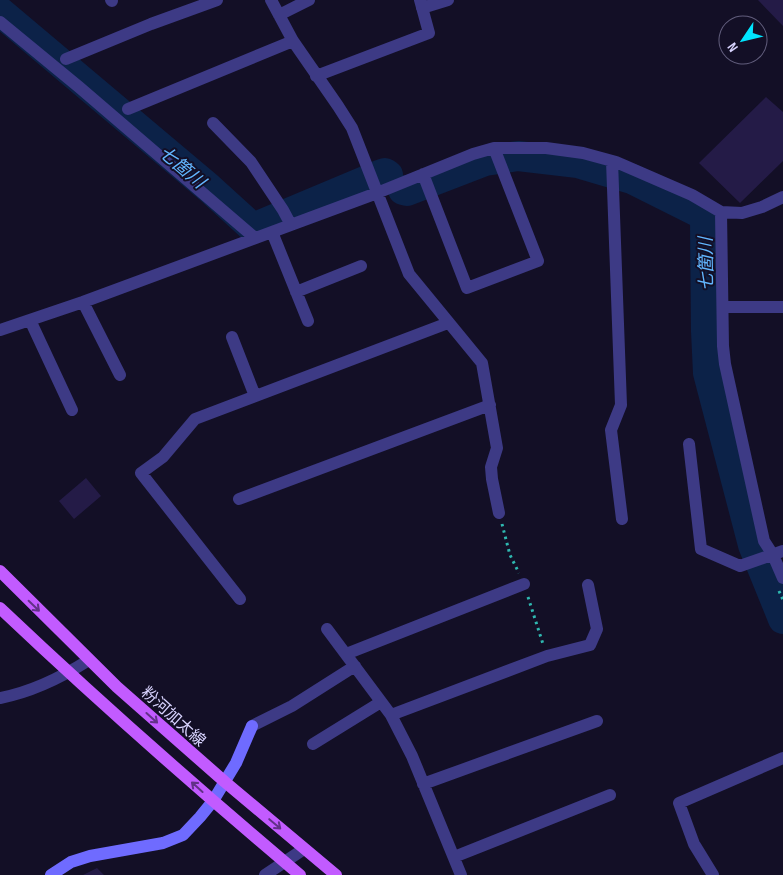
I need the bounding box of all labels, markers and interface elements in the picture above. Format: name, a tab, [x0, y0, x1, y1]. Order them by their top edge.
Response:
north arrow	[718, 15, 768, 65]
text: N	[724, 39, 742, 55]
water label: 七箇川	[154, 142, 211, 194]
water label: 七箇川	[695, 235, 717, 291]
one-way arrow	[28, 600, 41, 612]
street label: 粉河加太線	[137, 683, 209, 751]
one-way arrow	[145, 712, 158, 723]
one-way arrow	[190, 781, 203, 793]
one-way arrow	[268, 819, 281, 830]

